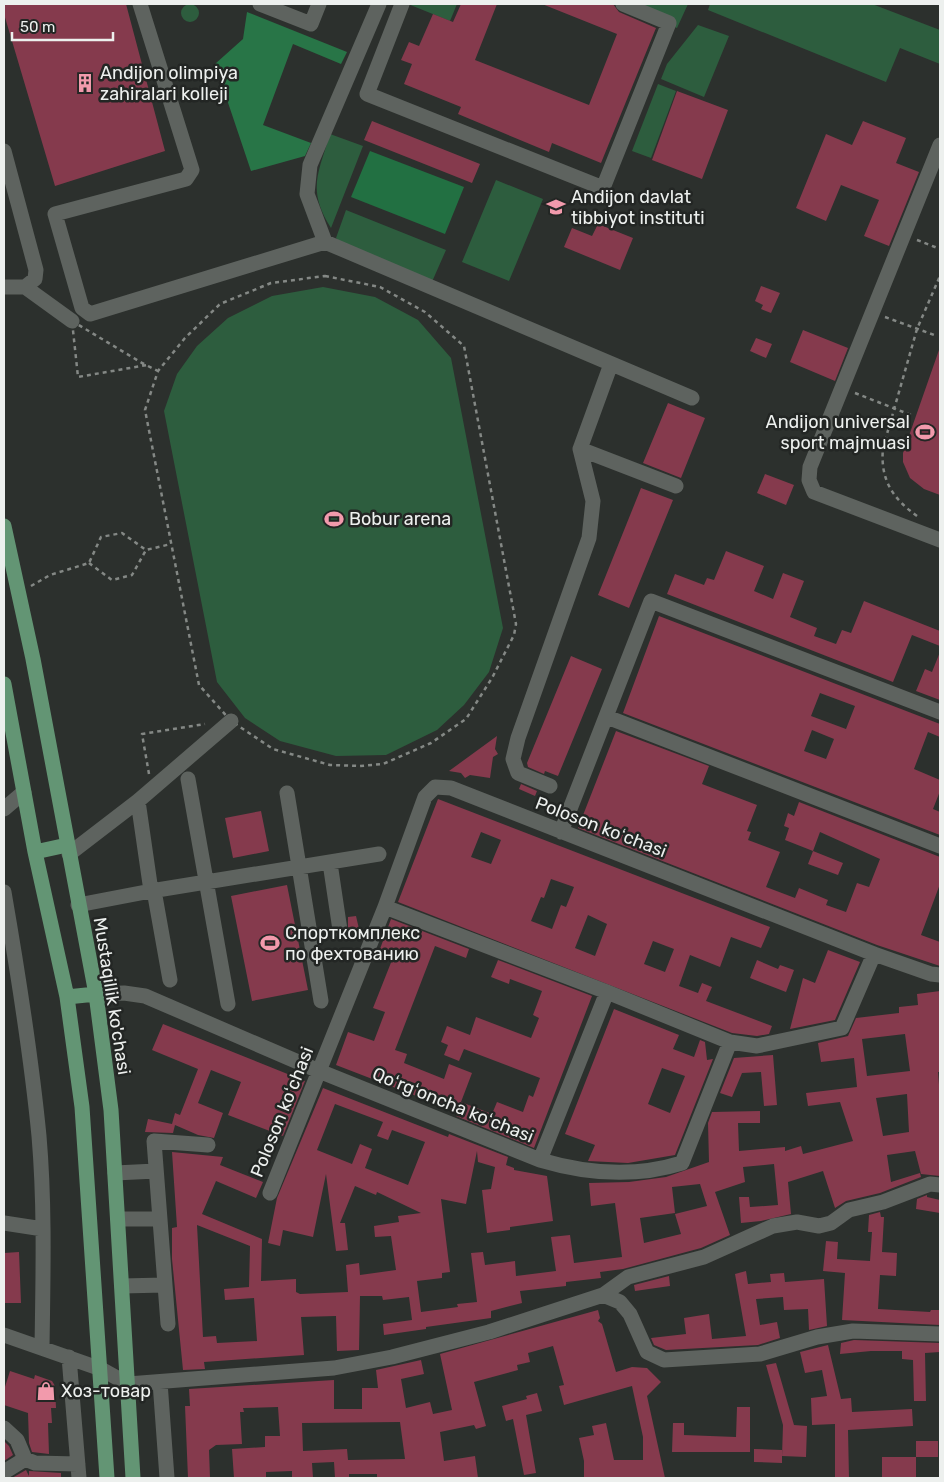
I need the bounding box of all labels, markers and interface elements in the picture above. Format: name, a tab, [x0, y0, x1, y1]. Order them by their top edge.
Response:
scale bar	[12, 10, 114, 42]
text: 50 m	[20, 18, 55, 36]
place label: Andijon olimpiya zahiralari kolleji	[100, 62, 238, 105]
building icon: Andijon olimpiya zahiralari kolleji	[74, 72, 96, 94]
place label: Andijon davlat tibbiyot instituti	[571, 186, 705, 229]
school or university icon: Andijon davlat tibbiyot instituti	[545, 196, 567, 218]
place label: Andijon universal sport majmuasi	[766, 411, 910, 454]
sports icon: Andijon universal sport majmuasi	[914, 421, 936, 443]
sports icon: Bobur arena	[323, 508, 345, 530]
place label: Bobur arena	[349, 508, 451, 530]
street label: Poloson koʻchasi	[532, 792, 670, 862]
street label: Mustaqillik ko'chasi	[89, 916, 135, 1076]
place label: Спорткомплекс по фехтованию	[285, 922, 420, 965]
sports icon: Спорткомплекс по фехтованию	[259, 932, 281, 954]
street label: Poloson koʻchasi	[246, 1044, 318, 1180]
street label: Qoʻrgʻoncha koʻchasi	[369, 1063, 537, 1147]
shop icon: Хоз-товар	[35, 1380, 57, 1402]
place label: Хоз-товар	[61, 1380, 151, 1402]

